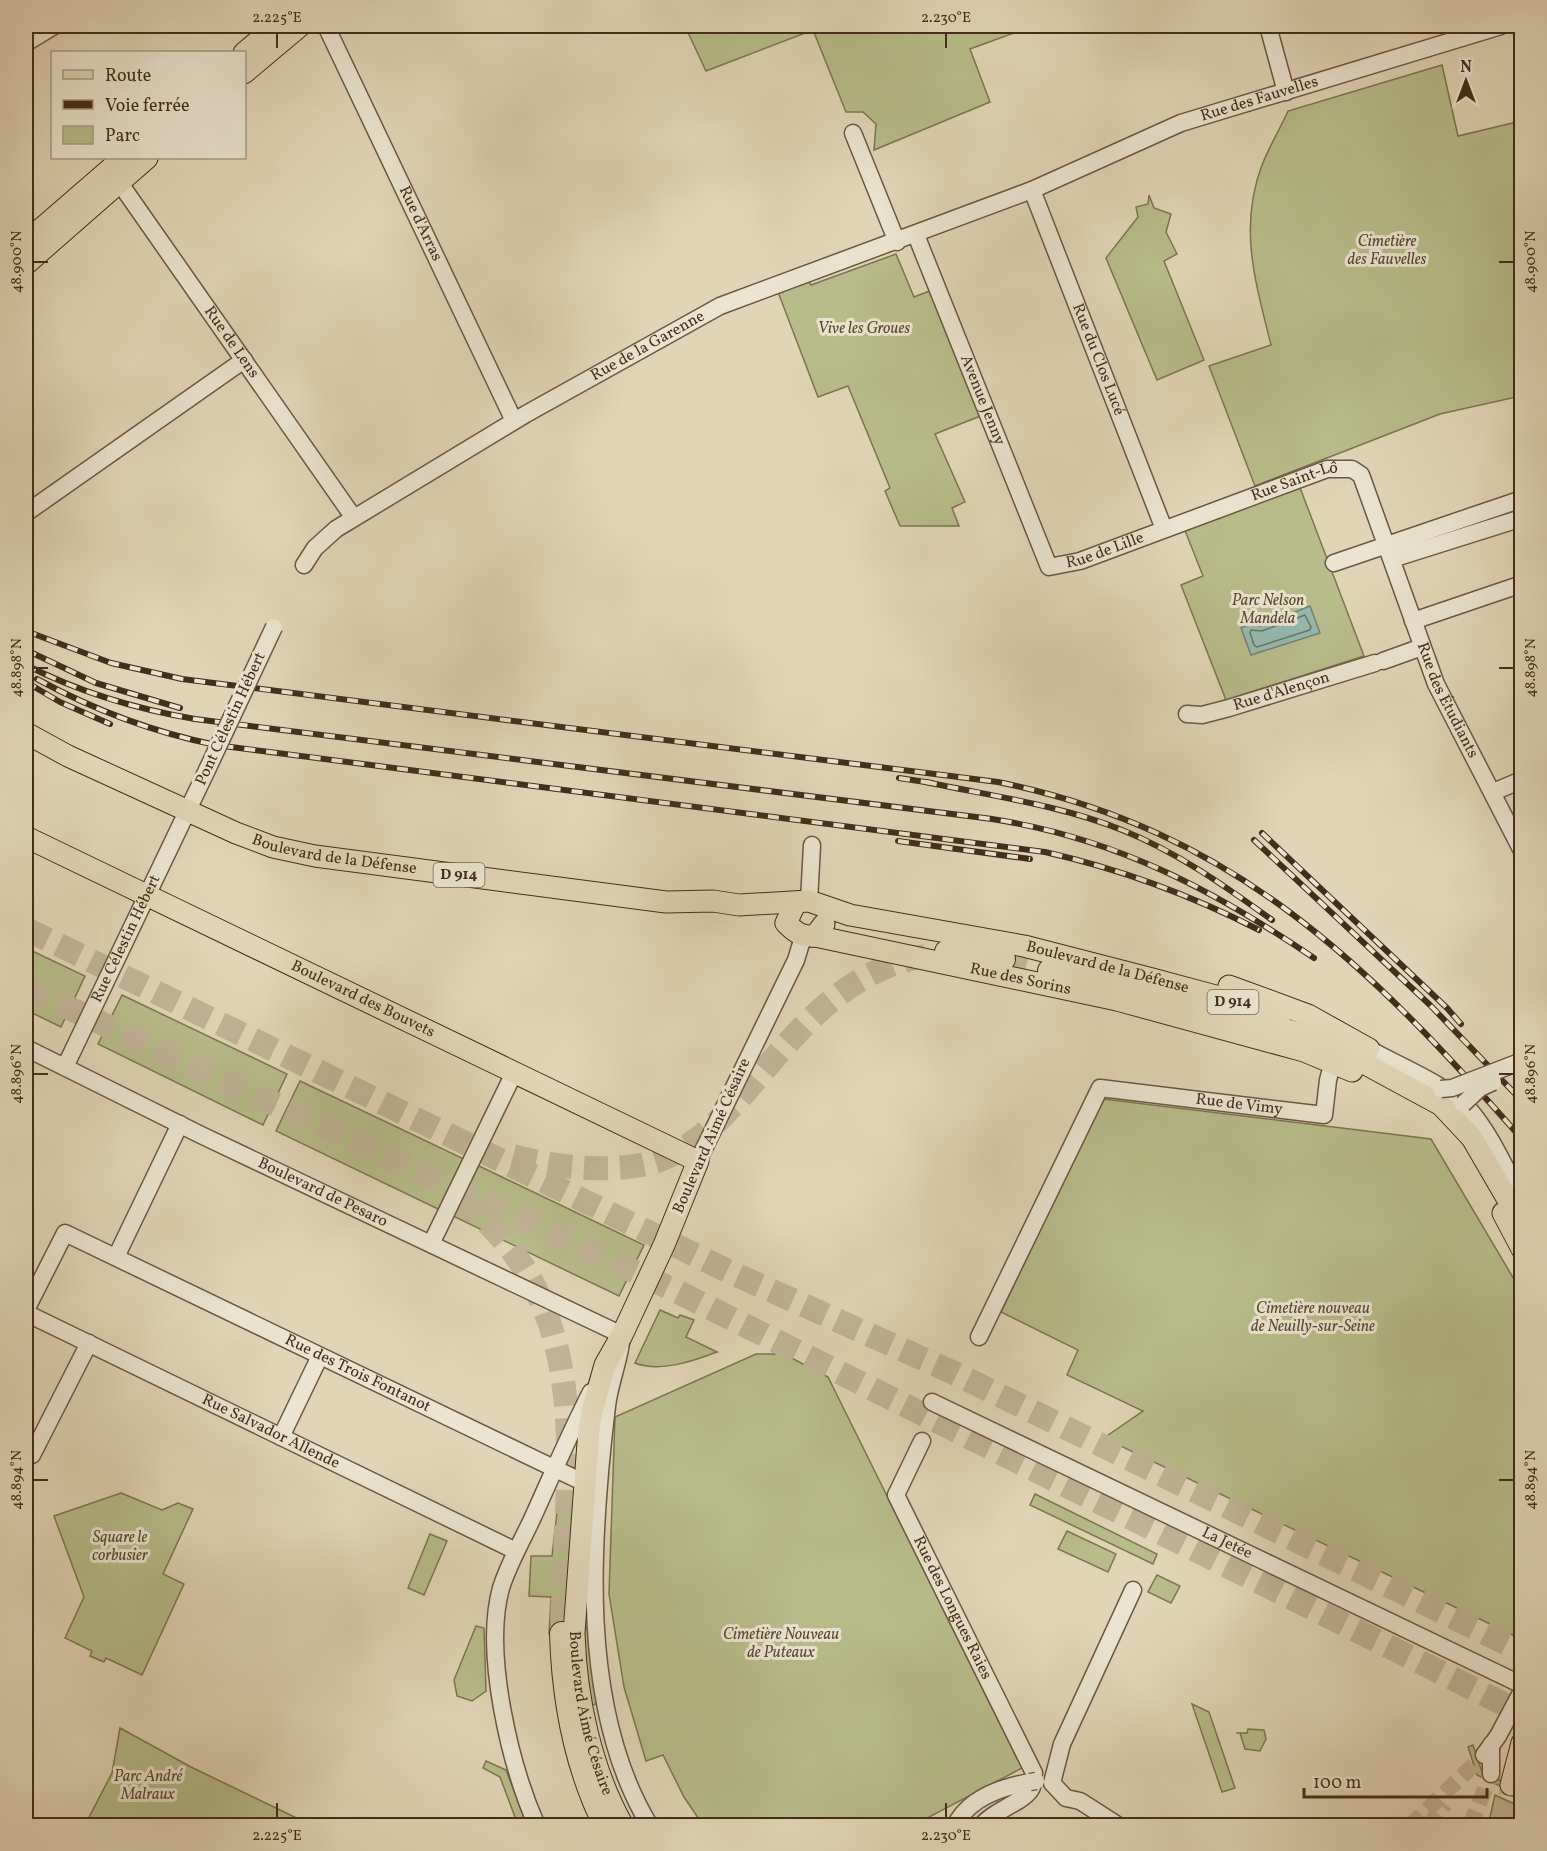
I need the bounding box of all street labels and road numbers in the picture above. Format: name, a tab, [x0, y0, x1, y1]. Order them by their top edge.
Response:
street label: Rue des Fauvelles	[1198, 71, 1321, 127]
street label: Rue d'Arras	[393, 182, 447, 265]
street label: Rue du Clos Lucé	[1066, 300, 1130, 419]
street label: Rue de Lens	[198, 302, 264, 383]
street label: Rue de la Garenne	[587, 306, 709, 387]
street label: Avenue Jenny	[954, 352, 1010, 449]
street label: Rue Saint-Lô	[1248, 458, 1338, 507]
street label: Rue de Lille	[1064, 527, 1147, 574]
street label: Rue des Étudiants	[1411, 639, 1483, 762]
street label: Pont Célestin Hébert	[190, 648, 272, 789]
street label: Rue d'Alençon	[1231, 667, 1333, 717]
street label: Boulevard de la Défense	[249, 829, 418, 880]
road number: D 914	[434, 863, 484, 887]
street label: Rue Célestin Hébert	[86, 871, 166, 1007]
street label: Boulevard de la Défense	[1024, 936, 1191, 999]
street label: Boulevard des Bouvets	[287, 955, 439, 1044]
street label: Rue des Sorins	[968, 958, 1073, 1001]
road number: D 914	[1208, 990, 1258, 1014]
street label: Boulevard Aimé Césaire	[668, 1055, 756, 1217]
street label: Rue de Vimy	[1194, 1089, 1284, 1121]
street label: Boulevard de Pesaro	[254, 1152, 391, 1233]
street label: Rue des Trois Fontanot	[281, 1329, 435, 1418]
street label: Rue Salvador Allende	[198, 1389, 343, 1475]
street label: La Jetée	[1198, 1522, 1256, 1565]
street label: Rue des Longues Raies	[907, 1532, 997, 1684]
street label: Boulevard Aimé Césaire	[563, 1630, 618, 1799]

